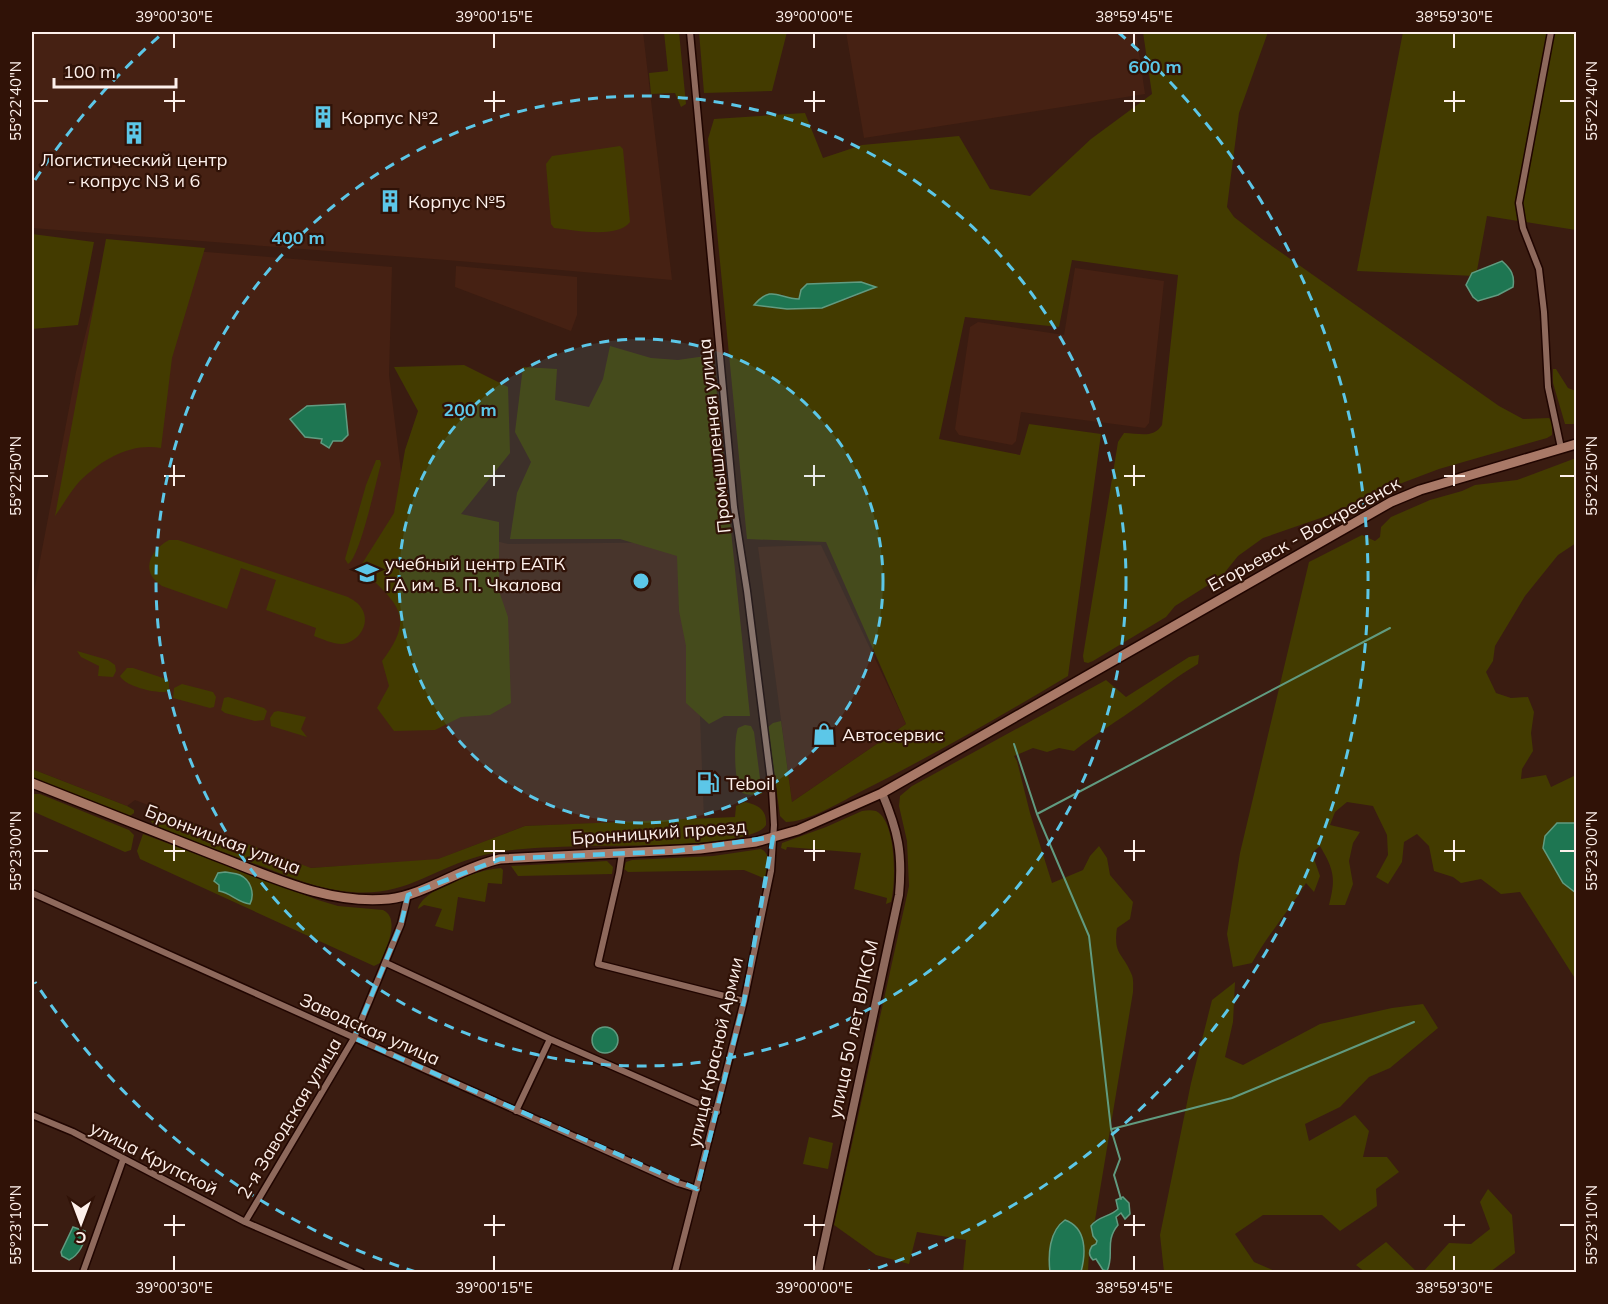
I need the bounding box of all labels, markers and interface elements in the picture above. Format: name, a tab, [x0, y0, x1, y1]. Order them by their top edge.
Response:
text: 39°00'30"E	[135, 7, 213, 26]
text: 39°00'15"E	[455, 7, 533, 26]
text: 39°00'00"E	[775, 7, 853, 26]
text: 38°59'45"E	[1095, 7, 1173, 26]
text: 38°59'30"E	[1415, 7, 1493, 26]
scale bar	[54, 51, 176, 89]
text: 600 m	[1128, 55, 1182, 78]
text: 100 m	[63, 60, 116, 83]
text: 55°22'40"N	[6, 61, 25, 141]
text: 55°22'40"N	[1582, 61, 1601, 141]
building icon: Корпус №2	[310, 104, 336, 130]
place label: Корпус №2	[341, 106, 439, 129]
building icon: Логистический центр - копрус N3 и 6	[121, 120, 147, 146]
place label: Логистический центр - копрус N3 и 6	[41, 148, 227, 192]
building icon: Корпус №5	[377, 188, 403, 214]
place label: Корпус №5	[408, 190, 506, 213]
text: 400 m	[271, 226, 325, 249]
street label: Промышленная улица	[692, 338, 736, 534]
text: 200 m	[443, 398, 497, 421]
text: 55°22'50"N	[6, 436, 25, 516]
text: 55°22'50"N	[1582, 436, 1601, 516]
street label: Егорьевск - Воскресенск	[1204, 471, 1405, 597]
place label: учебный центр ЕАТК ГА им. В. П. Чкалова	[385, 552, 565, 596]
school or university icon: учебный центр ЕАТК ГА им. В. П. Чкалова	[354, 560, 380, 586]
centre of rings	[631, 571, 651, 591]
shop icon: Автосервис	[811, 721, 837, 747]
place label: Автосервис	[842, 723, 944, 746]
fuel station icon: Teboil	[695, 770, 721, 796]
place label: Teboil	[726, 772, 775, 795]
street label: Бронницкая улица	[142, 799, 304, 879]
text: 55°23'00"N	[6, 811, 25, 891]
text: 55°23'00"N	[1582, 811, 1601, 891]
street label: Бронницкий проезд	[571, 814, 747, 850]
street label: улица 50 лет ВЛКСМ	[823, 938, 883, 1120]
street label: улица Красной Армии	[682, 955, 748, 1149]
street label: Заводская улица	[296, 988, 444, 1070]
street label: 2-я Заводская улица	[232, 1033, 346, 1203]
street label: улица Крупской	[86, 1116, 222, 1200]
text: 55°23'10"N	[6, 1185, 25, 1265]
text: 55°23'10"N	[1582, 1185, 1601, 1265]
north arrow	[51, 1193, 111, 1253]
text: С	[75, 1228, 86, 1248]
text: 39°00'30"E	[135, 1278, 213, 1297]
text: 39°00'15"E	[455, 1278, 533, 1297]
text: 39°00'00"E	[775, 1278, 853, 1297]
text: 38°59'45"E	[1095, 1278, 1173, 1297]
text: 38°59'30"E	[1415, 1278, 1493, 1297]

